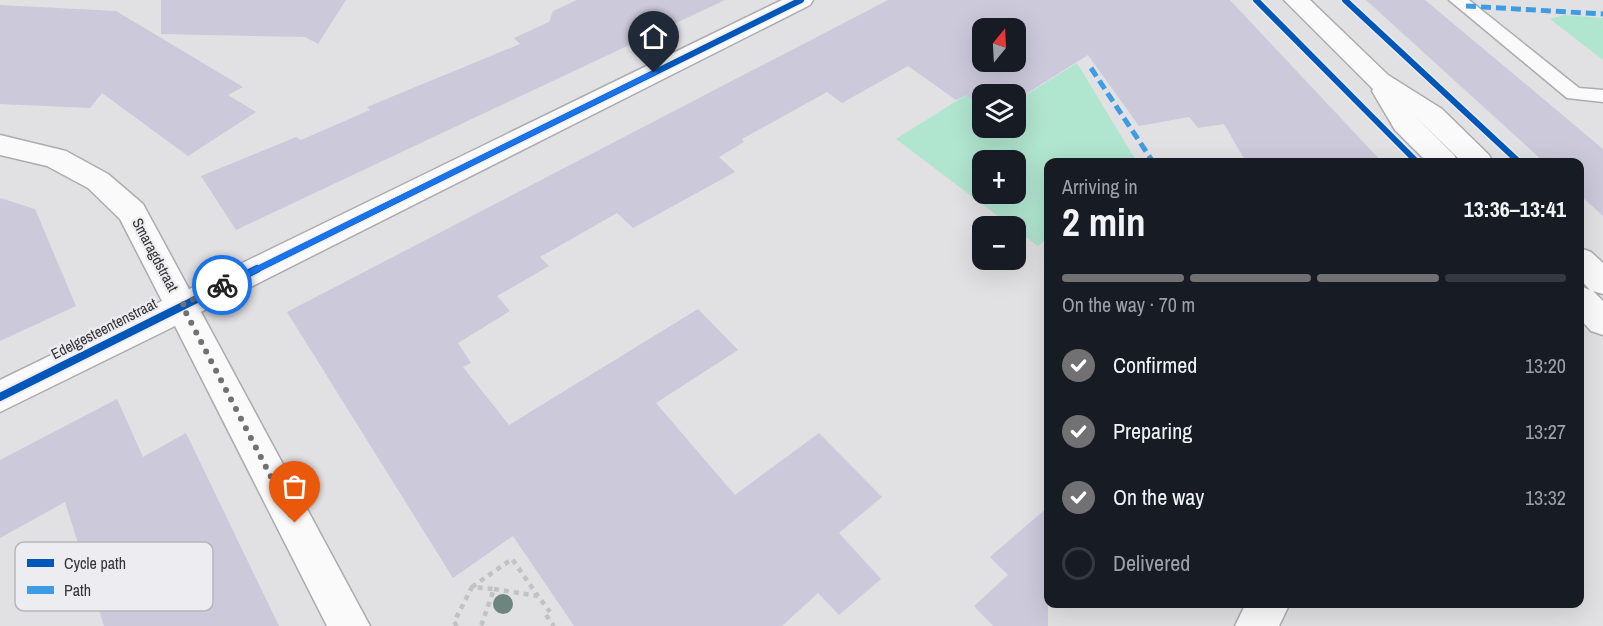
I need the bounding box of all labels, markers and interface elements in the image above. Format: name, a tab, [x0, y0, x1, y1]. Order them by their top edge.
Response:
pin	[628, 11, 679, 73]
north arrow	[972, 18, 1026, 72]
map controls	[972, 18, 1026, 270]
icon: home	[637, 20, 670, 53]
button: layers	[972, 84, 1026, 138]
button: +	[972, 150, 1026, 204]
text: Arriving in	[1062, 173, 1138, 200]
text: 13:36–13:41	[1464, 194, 1566, 224]
text: 2 min	[1062, 196, 1146, 248]
street label: Smaragdstraat	[127, 214, 184, 296]
button: −	[972, 216, 1026, 270]
courier	[192, 255, 252, 315]
icon: bike	[206, 269, 239, 302]
text: On the way · 70 m	[1062, 291, 1195, 318]
street label: Edelgesteentenstraat	[47, 293, 161, 364]
icon: check	[1062, 349, 1095, 382]
text: Confirmed	[1113, 350, 1197, 380]
text: 13:20	[1525, 352, 1566, 379]
icon: check	[1062, 415, 1095, 448]
text: Preparing	[1113, 416, 1192, 446]
text: 13:27	[1525, 418, 1566, 445]
pin	[269, 461, 320, 523]
icon: bag	[278, 470, 311, 503]
icon: check	[1062, 481, 1095, 514]
text: On the way	[1113, 482, 1204, 512]
text: 13:32	[1525, 484, 1566, 511]
legend	[15, 542, 213, 611]
text: Delivered	[1113, 548, 1190, 578]
text: Cycle path	[64, 552, 126, 574]
text: Path	[64, 579, 91, 601]

